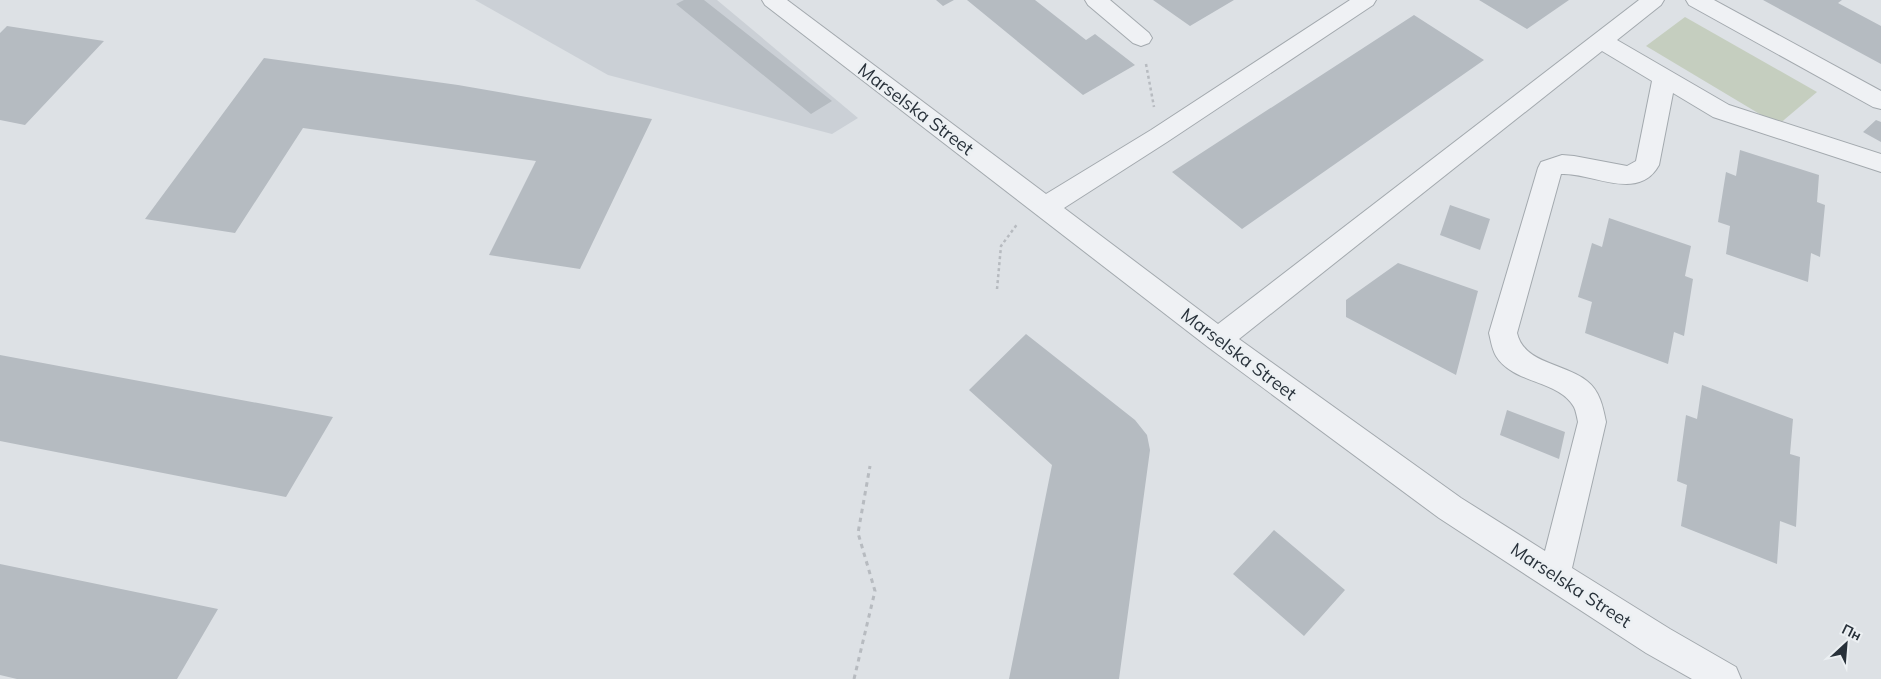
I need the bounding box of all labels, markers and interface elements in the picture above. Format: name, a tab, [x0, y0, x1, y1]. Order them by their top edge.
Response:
street label: Marselska Street	[854, 58, 978, 160]
street label: Marselska Street	[1177, 303, 1301, 405]
street label: Marselska Street	[1506, 537, 1636, 633]
north arrow	[1821, 619, 1871, 669]
text: Пн	[1839, 620, 1864, 645]

